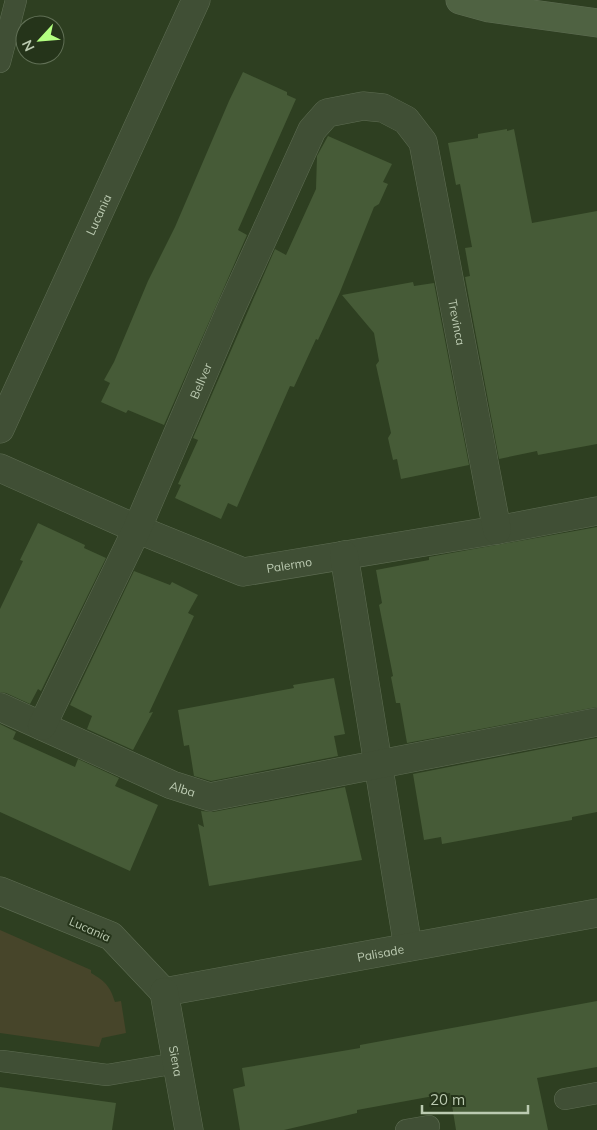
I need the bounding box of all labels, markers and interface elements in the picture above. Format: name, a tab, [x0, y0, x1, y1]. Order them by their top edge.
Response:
north arrow	[15, 15, 65, 65]
text: N	[18, 37, 39, 54]
street label: Lucania	[82, 191, 114, 237]
street label: Trevinca	[446, 298, 469, 346]
street label: Bellver	[186, 360, 215, 401]
street label: Palermo	[265, 553, 313, 576]
street label: Alba	[168, 777, 197, 799]
street label: Lucania	[67, 913, 113, 945]
street label: Palisade	[356, 941, 405, 964]
street label: Siena	[166, 1044, 187, 1078]
scale bar	[422, 1082, 528, 1114]
text: 20 m	[430, 1090, 465, 1109]

